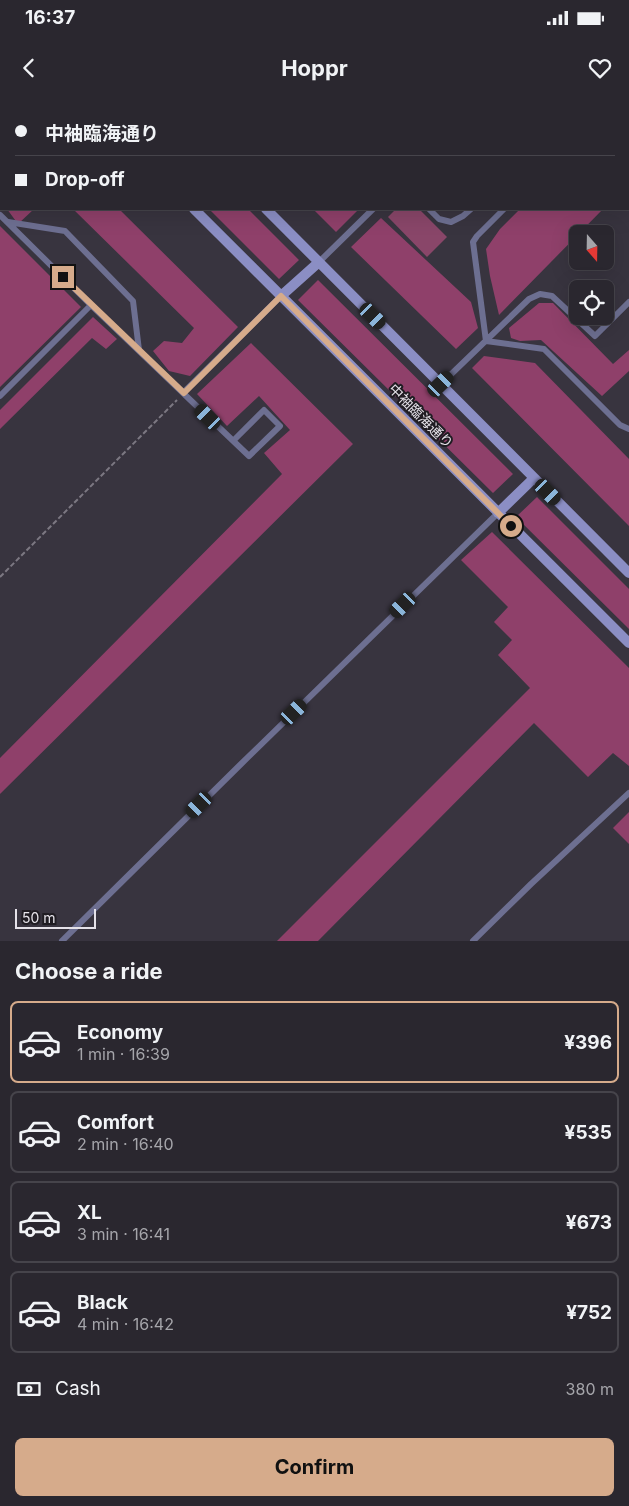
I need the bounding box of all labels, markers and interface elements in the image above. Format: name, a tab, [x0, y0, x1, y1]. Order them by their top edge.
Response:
text: 16:37	[25, 6, 75, 29]
icon: back	[15, 54, 43, 82]
icon: heart	[586, 54, 614, 82]
text: Hoppr	[281, 55, 348, 81]
text: 中袖臨海通り	[45, 122, 159, 145]
text: Drop-off	[45, 168, 125, 191]
north arrow	[569, 225, 614, 270]
map controls	[569, 225, 614, 325]
route end	[52, 266, 74, 288]
button: locate	[569, 280, 614, 325]
car	[357, 300, 388, 332]
car	[424, 368, 457, 400]
street label: 中袖臨海通り	[386, 380, 457, 451]
car	[191, 401, 224, 433]
car	[532, 476, 563, 508]
route start	[500, 515, 522, 537]
car	[386, 589, 419, 621]
car	[277, 696, 310, 728]
car	[183, 789, 214, 821]
scale bar	[15, 906, 96, 929]
text: 50 m	[22, 909, 56, 926]
text: Choose a ride	[15, 958, 163, 984]
icon: car	[17, 1020, 62, 1065]
text: Economy	[77, 1021, 163, 1044]
text: ¥396	[564, 1031, 612, 1054]
text: 1 min · 16:39	[77, 1044, 170, 1064]
icon: car	[17, 1110, 62, 1155]
text: Comfort	[77, 1111, 154, 1134]
text: ¥535	[565, 1121, 612, 1144]
text: 2 min · 16:40	[77, 1134, 174, 1154]
icon: car	[17, 1200, 62, 1245]
text: XL	[77, 1201, 102, 1224]
text: ¥673	[566, 1211, 612, 1234]
text: 3 min · 16:41	[77, 1224, 170, 1244]
icon: car	[17, 1290, 62, 1335]
text: Black	[77, 1291, 128, 1314]
text: ¥752	[566, 1301, 612, 1324]
text: 4 min · 16:42	[77, 1314, 174, 1334]
icon: cash	[15, 1375, 43, 1403]
text: Cash	[55, 1377, 101, 1400]
text: 380 m	[566, 1379, 614, 1399]
button: Confirm	[15, 1438, 614, 1496]

